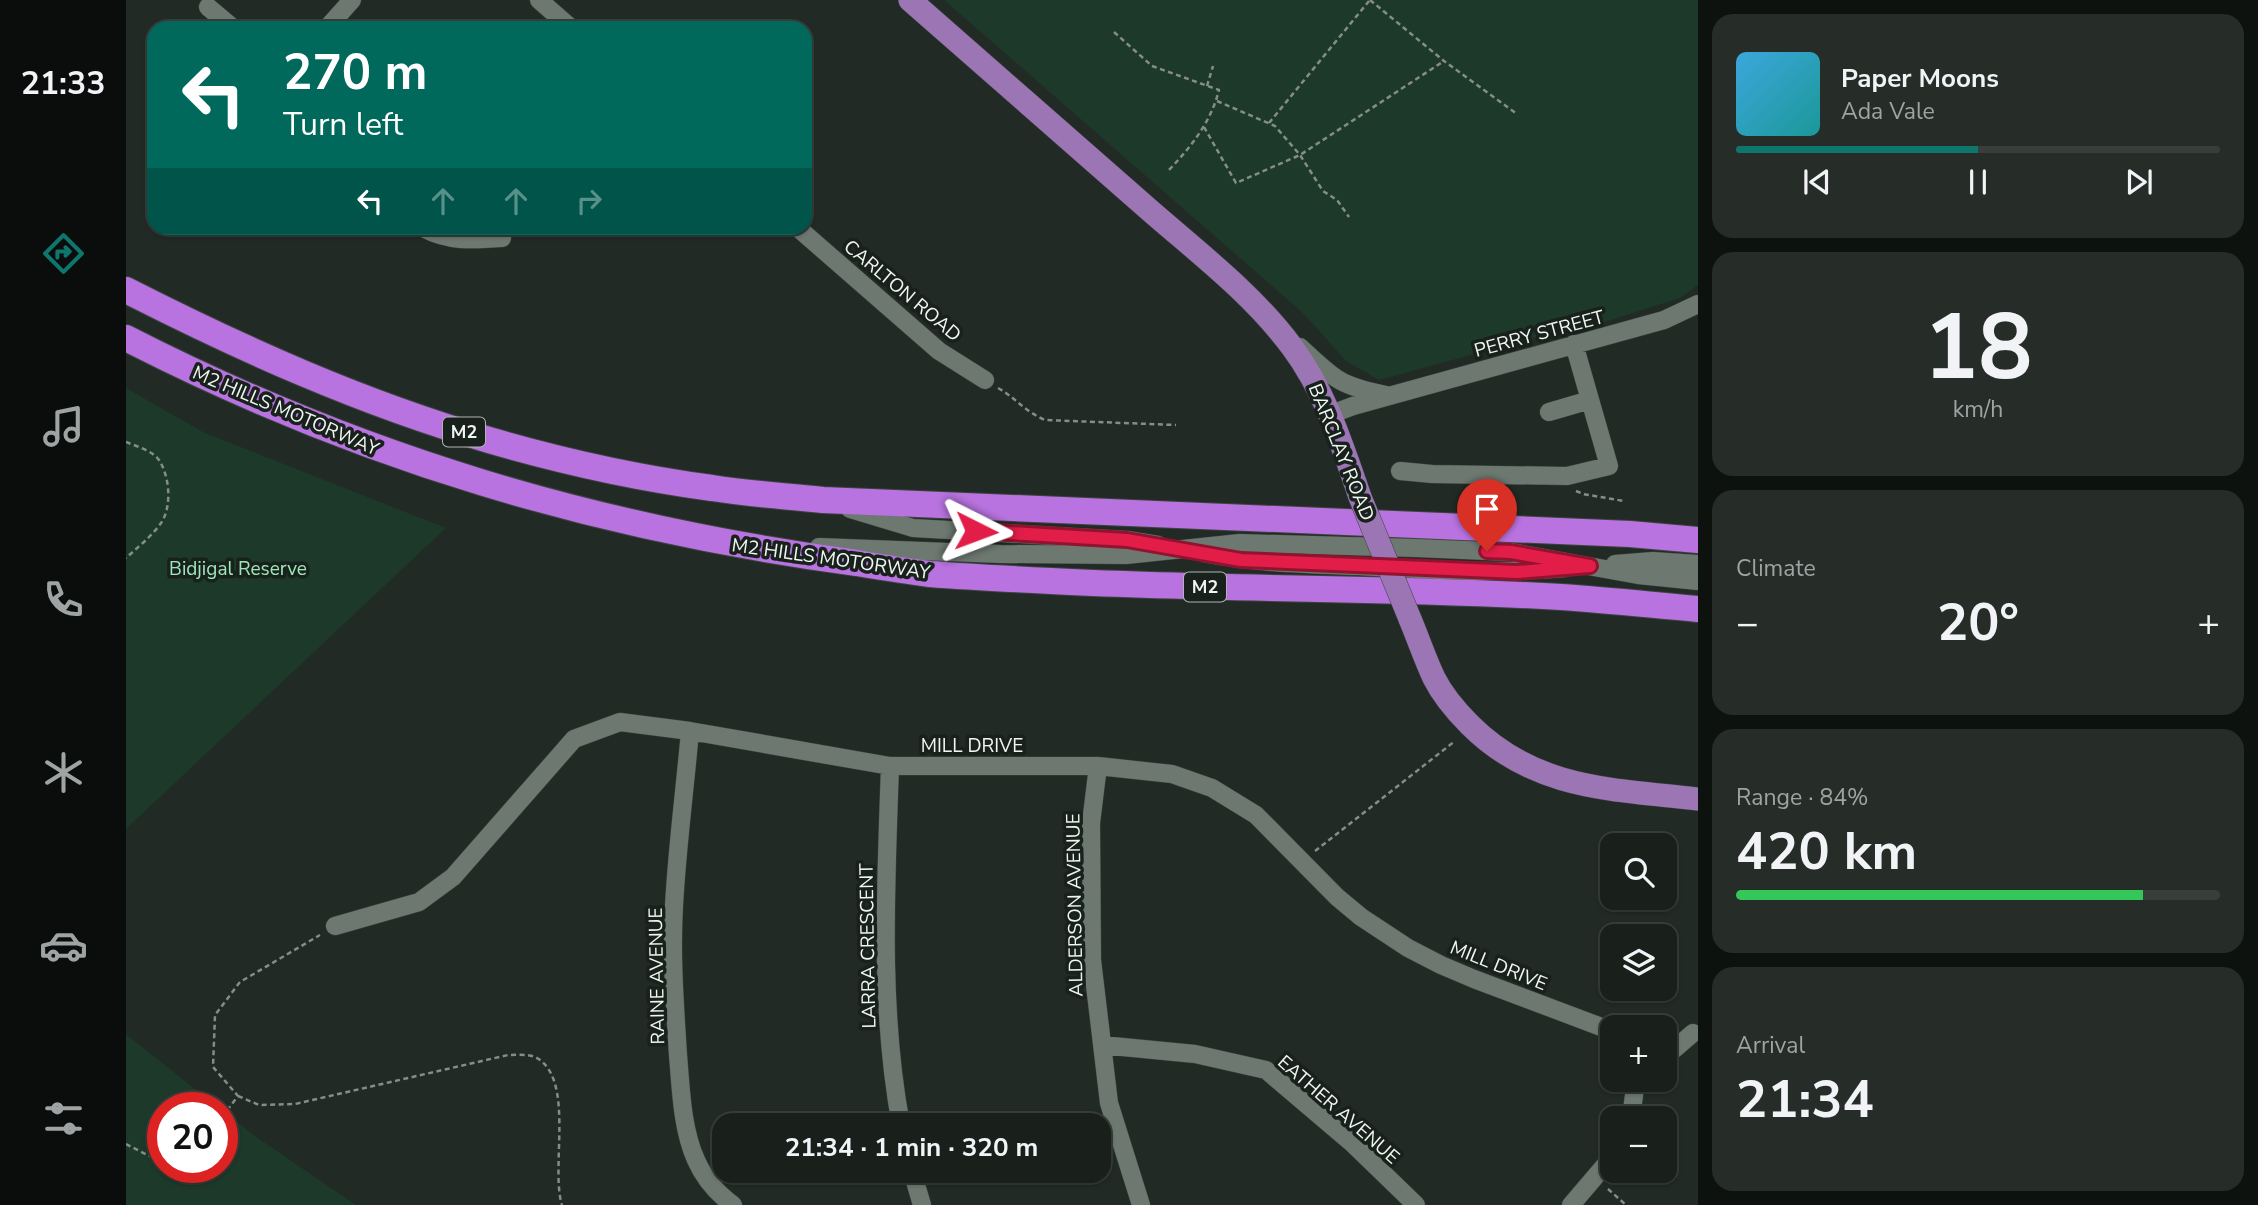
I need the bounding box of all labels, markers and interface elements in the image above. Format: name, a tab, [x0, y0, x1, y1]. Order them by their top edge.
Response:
text: 270 m	[283, 39, 427, 106]
icon: left	[168, 49, 259, 140]
text: Paper Moons	[1841, 61, 1999, 96]
text: 21:33	[21, 62, 105, 105]
text: Ada Vale	[1841, 96, 1935, 127]
text: Turn left	[283, 103, 403, 146]
icon: previous	[1798, 163, 1836, 201]
icon: pause	[1959, 163, 1997, 201]
icon: next	[2120, 163, 2158, 201]
icon: left	[351, 182, 389, 220]
icon: ahead	[424, 182, 462, 220]
icon: ahead	[497, 182, 535, 220]
icon: right	[570, 182, 608, 220]
icon: directions	[39, 229, 88, 278]
street label: CARLTON ROAD	[838, 234, 967, 348]
text: 18	[1923, 286, 2033, 410]
street label: PERRY STREET	[1471, 304, 1608, 364]
street label: M2 HILLS MOTORWAY	[188, 360, 383, 462]
street label: BARCLAY ROAD	[1302, 380, 1380, 525]
text: km/h	[1953, 394, 2003, 425]
icon: music	[39, 402, 88, 451]
road number: M2	[443, 418, 485, 446]
pin	[1457, 479, 1517, 551]
icon: arrive	[1468, 490, 1506, 528]
position arrow	[939, 494, 1013, 568]
street label: M2 HILLS MOTORWAY	[730, 532, 932, 586]
text: Climate	[1736, 553, 1816, 584]
park label: Bidjigal Reserve	[169, 556, 307, 582]
road number: M2	[1184, 572, 1226, 602]
icon: phone	[39, 575, 88, 624]
text: 20°	[1937, 587, 2019, 658]
text: −	[1736, 598, 1759, 649]
text: +	[2197, 598, 2220, 649]
street label: MILL DRIVE	[921, 733, 1023, 759]
icon: climate	[39, 748, 88, 797]
text: Range · 84%	[1736, 782, 1868, 813]
street label: ALDERSON AVENUE	[1060, 813, 1090, 997]
text: 420 km	[1736, 816, 1917, 887]
map controls	[1600, 833, 1677, 1183]
button: search	[1600, 833, 1677, 910]
street label: LARRA CRESCENT	[854, 863, 882, 1029]
street label: RAINE AVENUE	[643, 907, 671, 1045]
icon: car	[39, 921, 88, 970]
button: layers	[1600, 924, 1677, 1001]
street label: MILL DRIVE	[1446, 935, 1551, 997]
button: +	[1600, 1015, 1677, 1092]
text: Arrival	[1736, 1030, 1805, 1061]
street label: EATHER AVENUE	[1272, 1050, 1405, 1170]
text: 21:34	[1736, 1064, 1874, 1135]
speed limit sign: 20	[147, 1092, 238, 1183]
icon: filters	[39, 1094, 88, 1143]
button: −	[1600, 1106, 1677, 1183]
text: 21:34 · 1 min · 320 m	[785, 1130, 1038, 1165]

